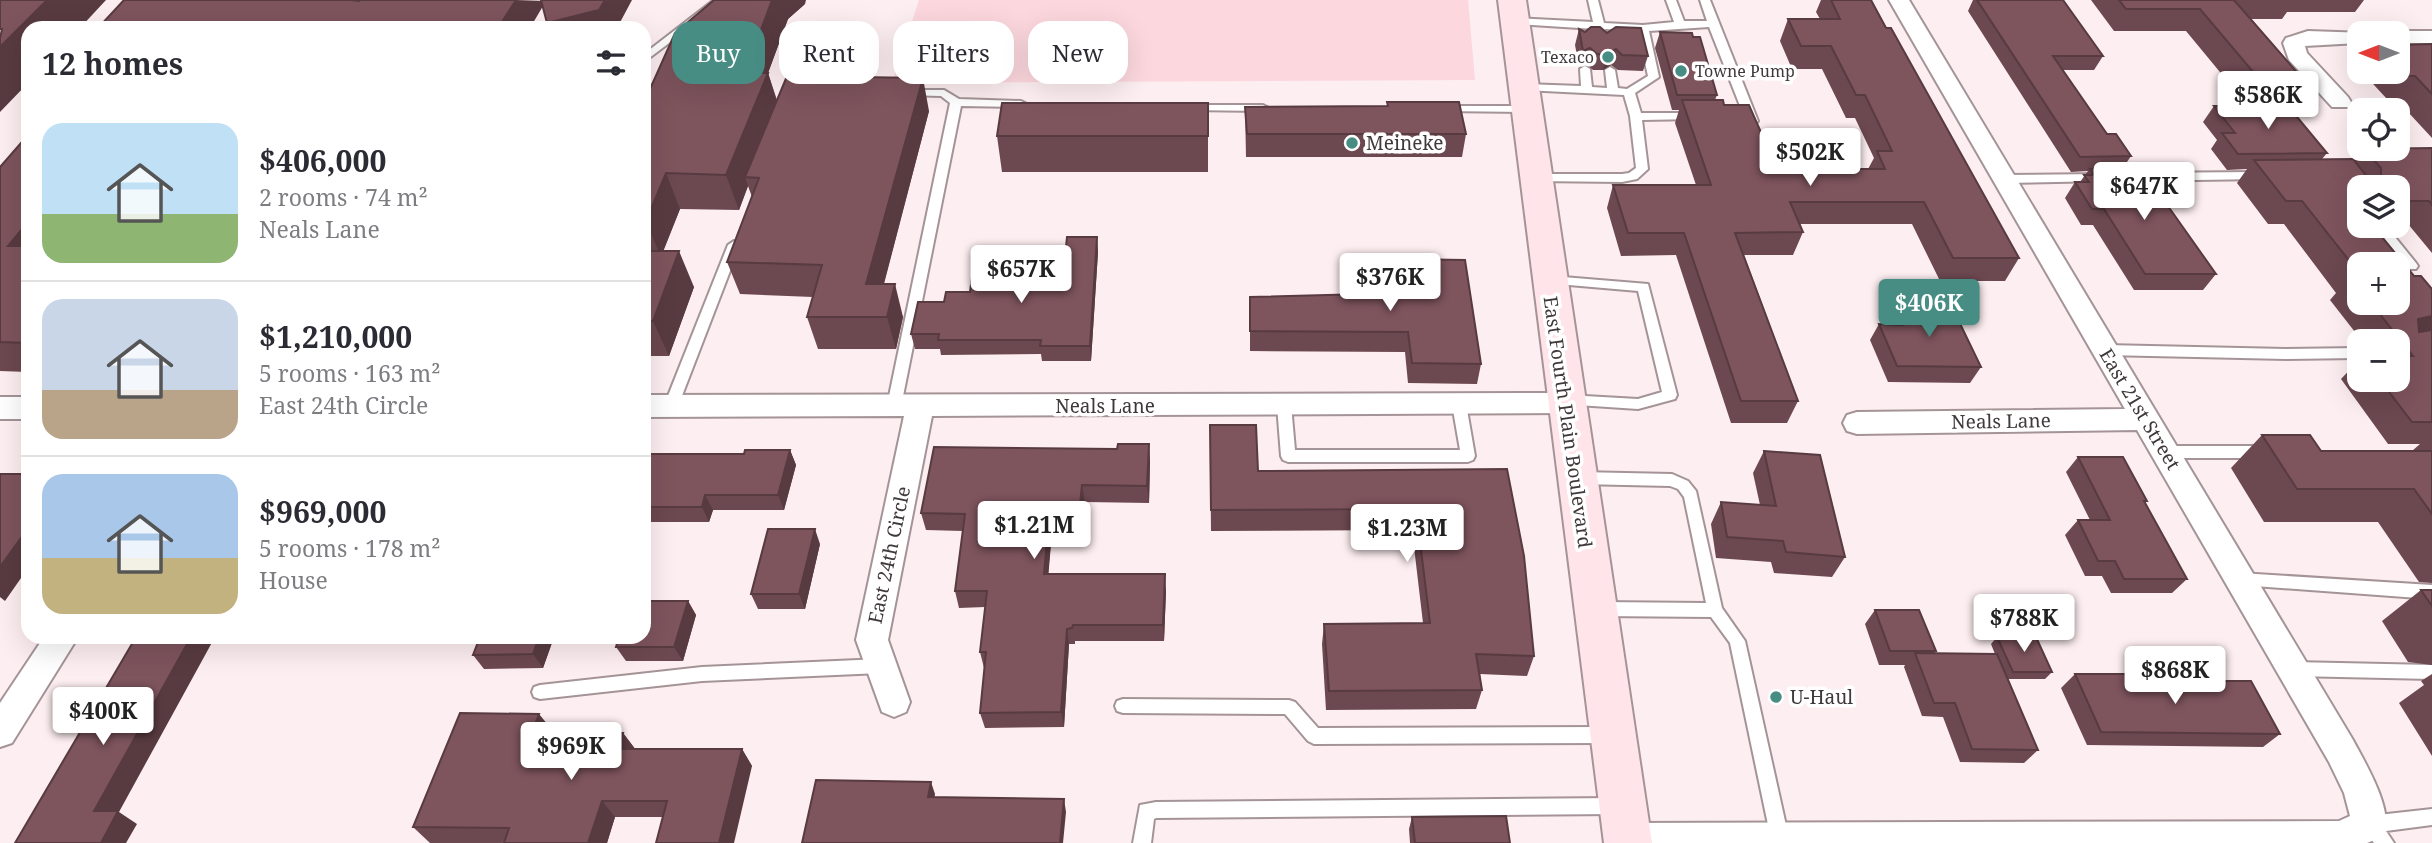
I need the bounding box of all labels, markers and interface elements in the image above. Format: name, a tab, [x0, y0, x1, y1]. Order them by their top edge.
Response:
chip: Buy	[672, 21, 765, 84]
chip: Rent	[779, 21, 879, 84]
chip: Filters	[893, 21, 1014, 84]
chip: New	[1028, 21, 1128, 84]
north arrow	[2347, 21, 2410, 84]
map controls	[2347, 21, 2410, 392]
text: 12 homes	[42, 43, 183, 84]
icon: filters	[592, 44, 630, 82]
place label: Texaco	[1541, 46, 1594, 68]
marker: Texaco	[1600, 49, 1616, 65]
place label: Towne Pump	[1695, 60, 1795, 82]
marker: Towne Pump	[1673, 63, 1689, 79]
pin: $586K	[2219, 72, 2317, 131]
text: $586K	[2234, 78, 2302, 110]
button: locate	[2347, 98, 2410, 161]
pin: $502K	[1761, 128, 1859, 188]
place label: Meineke	[1366, 130, 1443, 156]
marker: Meineke	[1344, 135, 1360, 151]
text: $502K	[1776, 135, 1844, 167]
text: $406,000	[259, 140, 386, 181]
icon: home	[98, 151, 182, 235]
pin: $647K	[2095, 162, 2193, 222]
text: $647K	[2110, 169, 2178, 201]
button: layers	[2347, 175, 2410, 238]
text: 2 rooms · 74 m²	[259, 181, 428, 213]
text: Neals Lane	[259, 213, 380, 245]
pin: $657K	[972, 246, 1070, 305]
text: $657K	[987, 252, 1055, 284]
button: +	[2347, 252, 2410, 315]
pin: $376K	[1341, 254, 1439, 313]
text: $376K	[1356, 260, 1424, 292]
pin: $406K	[1880, 280, 1978, 339]
text: $406K	[1895, 286, 1963, 318]
street label: East Fourth Plain Boulevard	[1537, 294, 1599, 550]
text: $1,210,000	[259, 316, 412, 357]
icon: home	[98, 327, 182, 411]
button: −	[2347, 329, 2410, 392]
street label: East 21st Street	[2094, 344, 2187, 475]
text: 5 rooms · 163 m²	[259, 357, 441, 389]
text: East 24th Circle	[259, 389, 428, 421]
street label: Neals Lane	[1055, 393, 1155, 419]
street label: Neals Lane	[1951, 407, 2051, 435]
street label: East 24th Circle	[862, 484, 916, 626]
text: $969,000	[259, 491, 386, 532]
icon: home	[98, 502, 182, 586]
pin: $1.21M	[977, 502, 1091, 561]
pin: $1.23M	[1350, 504, 1464, 564]
text: $1.21M	[994, 508, 1074, 540]
text: $1.23M	[1367, 511, 1447, 543]
text: 5 rooms · 178 m²	[259, 532, 441, 564]
text: House	[259, 564, 328, 596]
pin: $788K	[1975, 594, 2073, 654]
text: $788K	[1990, 601, 2058, 633]
pin: $868K	[2126, 646, 2224, 706]
text: $868K	[2141, 653, 2209, 685]
place label: U-Haul	[1790, 684, 1853, 710]
pin: $400K	[54, 688, 152, 747]
marker: U-Haul	[1768, 689, 1784, 705]
text: $400K	[69, 694, 137, 726]
pin: $969K	[522, 722, 620, 782]
text: $969K	[537, 729, 605, 761]

